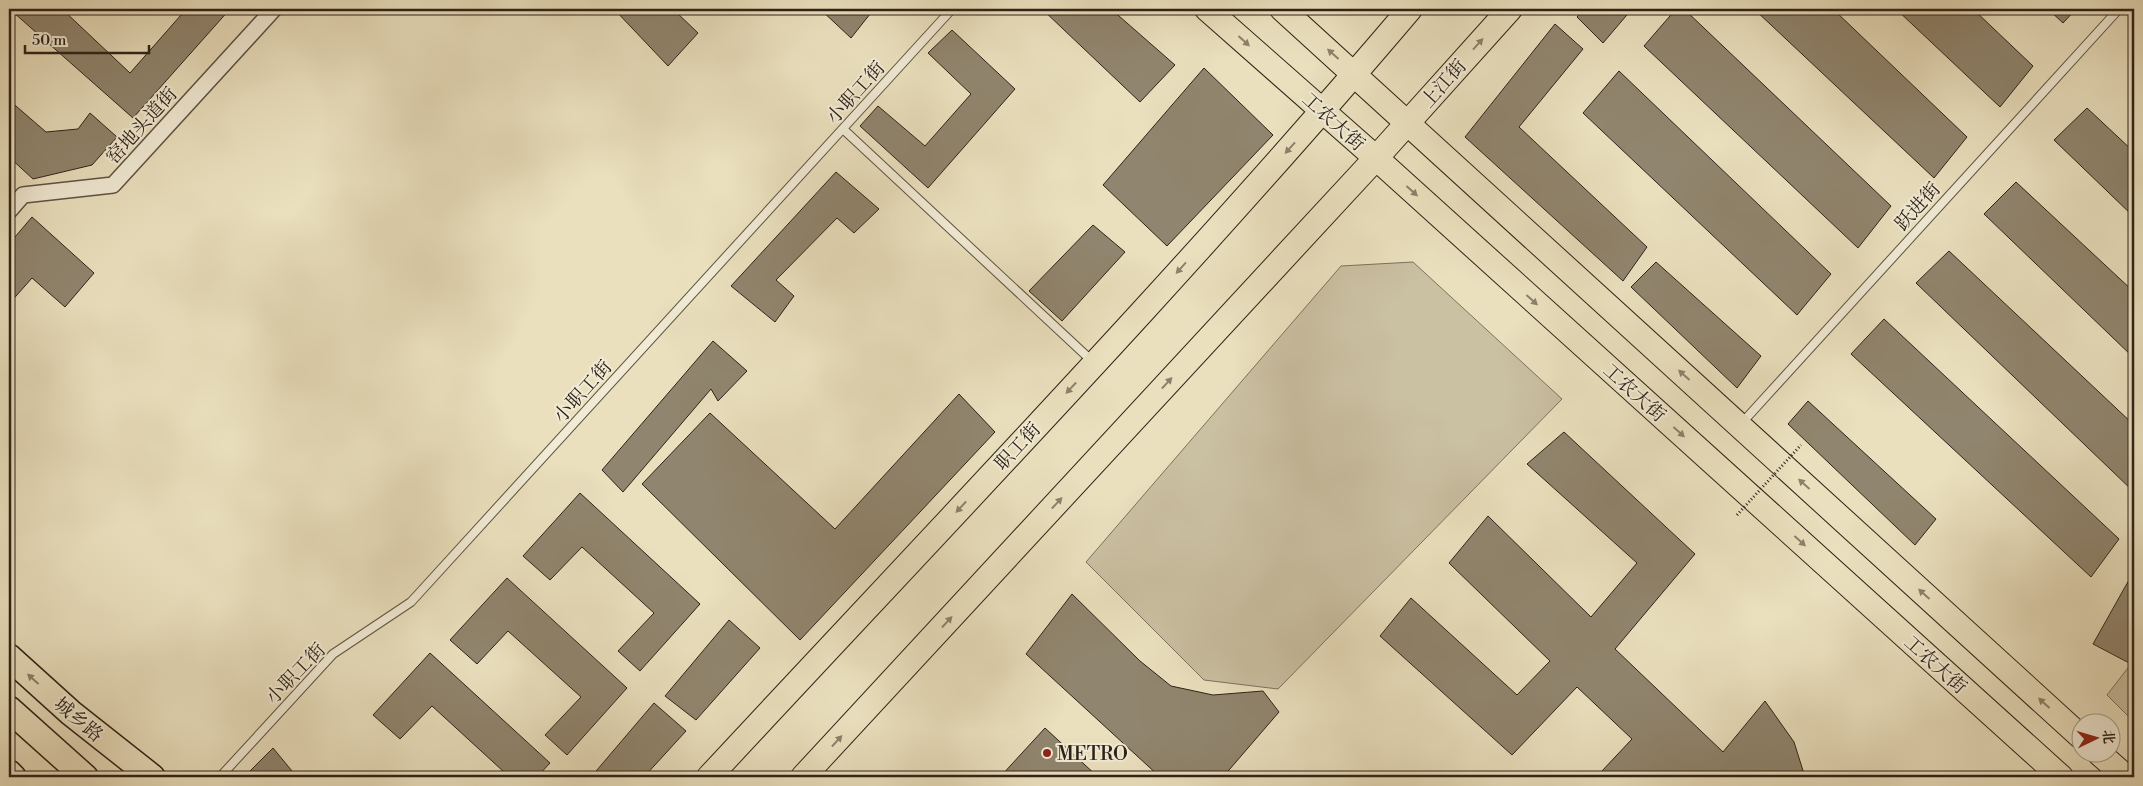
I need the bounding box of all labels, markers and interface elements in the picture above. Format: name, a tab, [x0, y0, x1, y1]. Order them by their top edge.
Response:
scale bar	[25, 22, 149, 54]
text: 50 m	[32, 31, 66, 50]
one-way arrow	[1237, 35, 1249, 47]
one-way arrow	[1473, 37, 1484, 50]
one-way arrow	[1327, 48, 1339, 60]
street label: 上江街	[1416, 54, 1472, 113]
street label: 小职工街	[821, 56, 890, 129]
street label: 窑地头道街	[101, 82, 182, 169]
street label: 工农大街	[1297, 87, 1370, 156]
one-way arrow	[1285, 141, 1296, 154]
street label: 跃进街	[1890, 177, 1946, 236]
one-way arrow	[1405, 185, 1417, 197]
one-way arrow	[1175, 261, 1187, 273]
one-way arrow	[1526, 294, 1538, 306]
street label: 小职工街	[548, 355, 617, 428]
street label: 工农大街	[1598, 358, 1671, 427]
one-way arrow	[1679, 369, 1691, 381]
one-way arrow	[1162, 377, 1173, 390]
one-way arrow	[1065, 381, 1077, 393]
street label: 职工街	[990, 418, 1046, 476]
one-way arrow	[1673, 426, 1685, 438]
one-way arrow	[1798, 479, 1811, 490]
one-way arrow	[1051, 497, 1063, 509]
one-way arrow	[955, 500, 966, 513]
one-way arrow	[1793, 535, 1805, 547]
one-way arrow	[1919, 588, 1931, 600]
one-way arrow	[941, 617, 953, 629]
street label: 工农大街	[1899, 630, 1972, 699]
street label: 小职工街	[261, 638, 331, 709]
one-way arrow	[27, 674, 40, 685]
street label: 城乡路	[49, 692, 108, 747]
one-way arrow	[2039, 697, 2051, 709]
north arrow	[2070, 714, 2120, 764]
text: 北	[2098, 729, 2118, 745]
one-way arrow	[831, 736, 843, 748]
place label: METRO	[1057, 742, 1128, 766]
marker: METRO	[1041, 747, 1053, 759]

